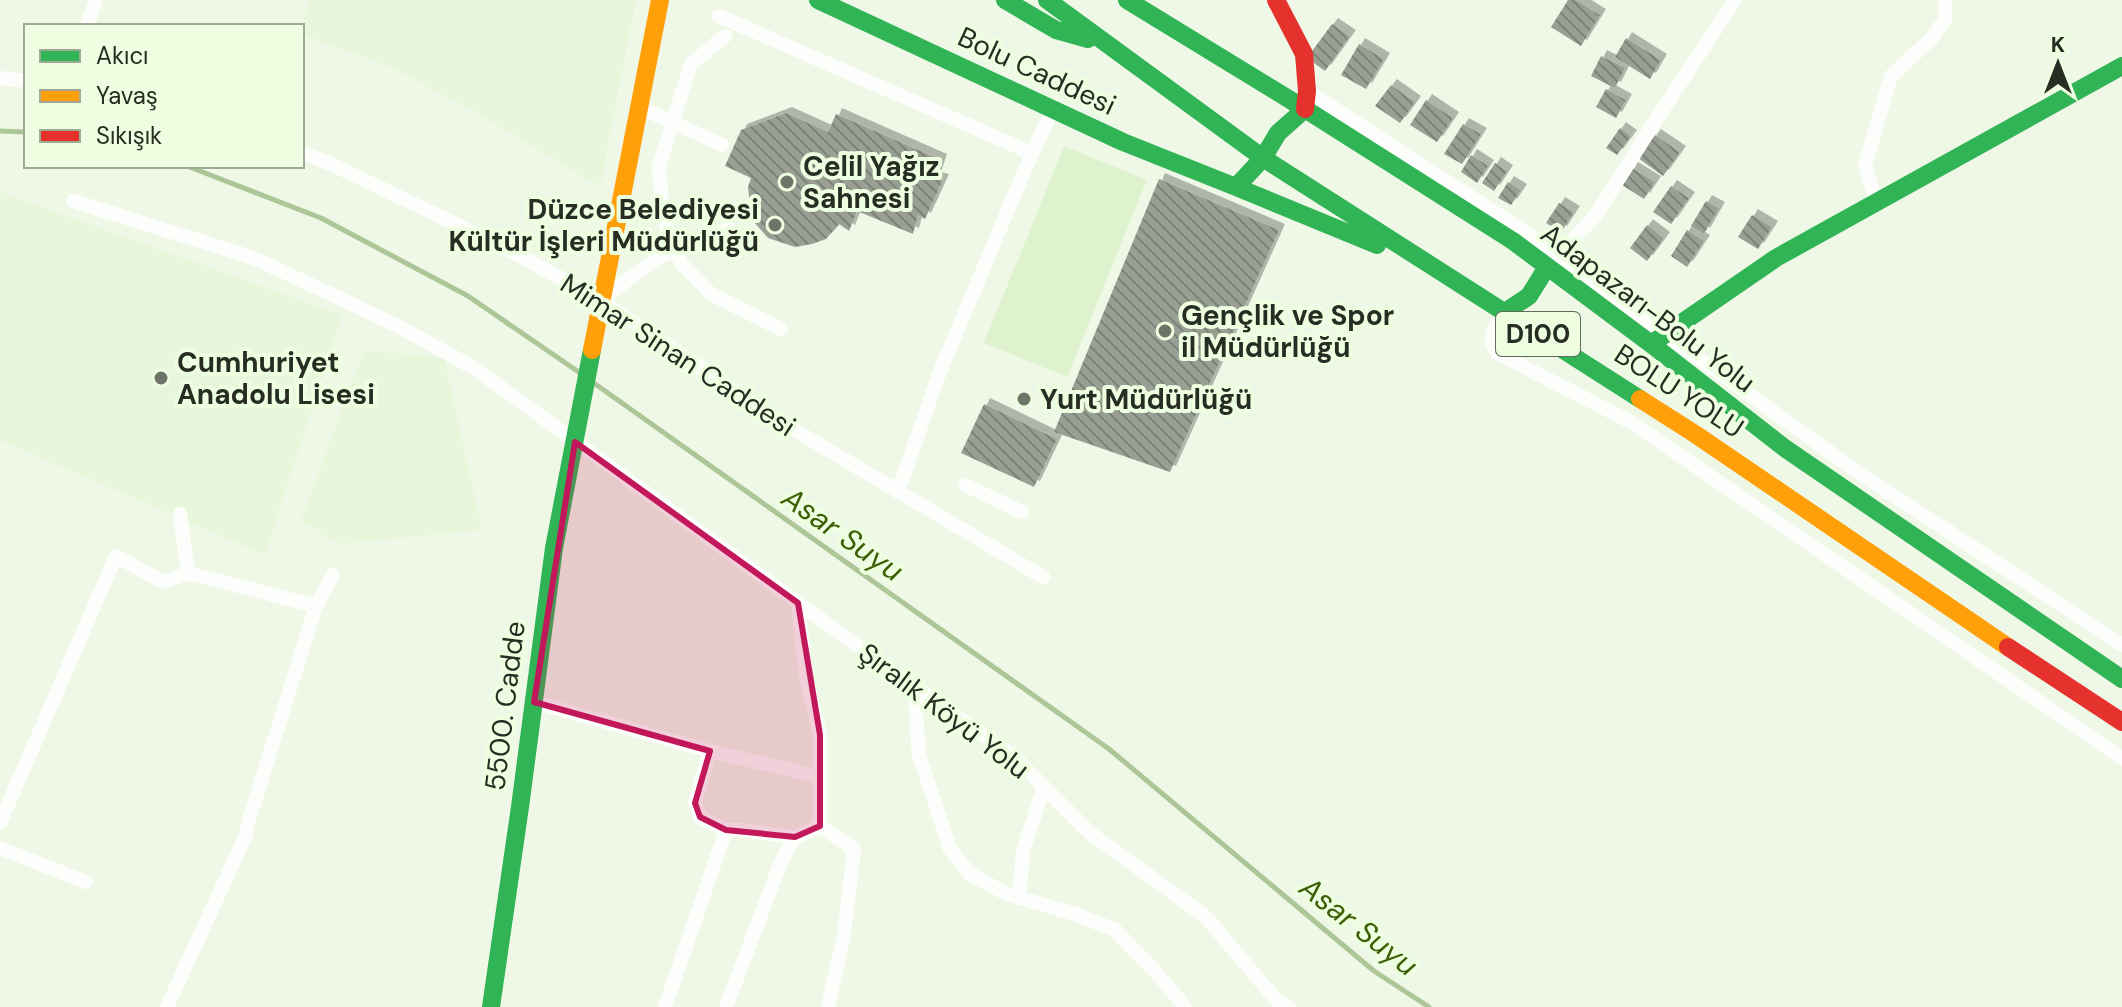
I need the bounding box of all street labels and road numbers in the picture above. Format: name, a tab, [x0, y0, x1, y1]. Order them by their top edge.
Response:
street label: Bolu Caddesi	[952, 18, 1122, 124]
street label: Adapazarı-Bolu Yolu	[1533, 215, 1763, 401]
street label: Mimar Sinan Caddesi	[553, 265, 803, 445]
road number: D100	[1496, 312, 1580, 356]
street label: BOLU YOLU	[1607, 335, 1751, 447]
street label: 5500. Cadde	[476, 619, 534, 793]
street label: Şıralık Köyü Yolu	[851, 635, 1037, 787]

